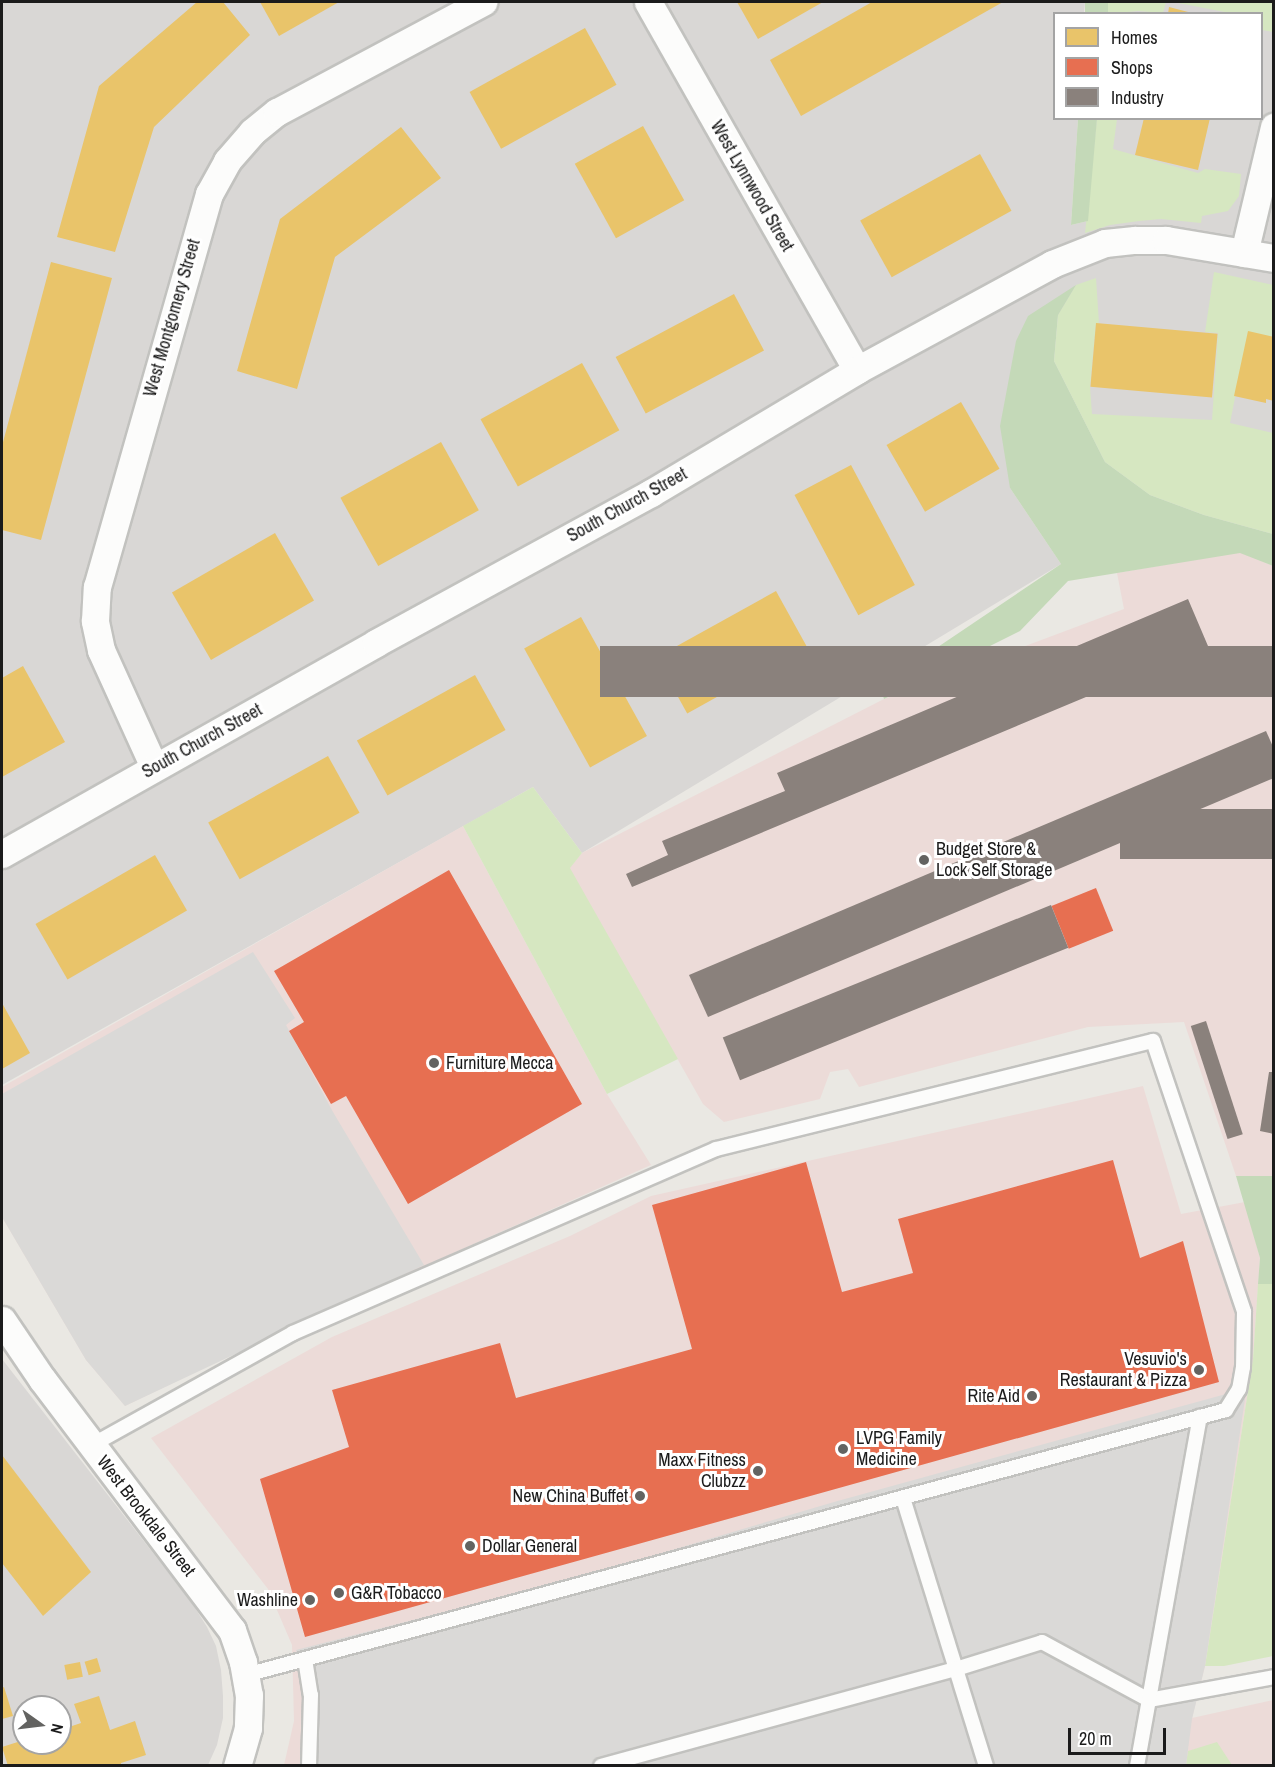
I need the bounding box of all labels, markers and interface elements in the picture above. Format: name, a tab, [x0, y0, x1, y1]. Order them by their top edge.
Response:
legend	[1053, 12, 1263, 120]
text: Homes	[1111, 25, 1158, 50]
text: Shops	[1111, 55, 1153, 80]
text: Industry	[1111, 85, 1164, 110]
street label: West Lynnwood Street	[706, 117, 798, 255]
street label: West Montgomery Street	[139, 237, 205, 399]
street label: South Church Street	[563, 463, 691, 547]
street label: South Church Street	[138, 699, 266, 783]
place label: Budget Store & Lock Self Storage	[936, 839, 1053, 882]
marker: Budget Store & Lock Self Storage	[917, 853, 931, 867]
place label: Furniture Mecca	[446, 1052, 553, 1074]
marker: Furniture Mecca	[427, 1056, 441, 1070]
place label: Vesuvio's Restaurant & Pizza	[1060, 1349, 1187, 1392]
marker: Vesuvio's Restaurant & Pizza	[1192, 1363, 1206, 1377]
place label: Rite Aid	[967, 1385, 1020, 1407]
marker: Rite Aid	[1025, 1389, 1039, 1403]
place label: LVPG Family Medicine	[856, 1428, 942, 1470]
marker: LVPG Family Medicine	[834, 1440, 852, 1458]
place label: Maxx Fitness Clubzz	[658, 1450, 746, 1492]
street label: West Brookdale Street	[92, 1451, 200, 1581]
marker: Maxx Fitness Clubzz	[751, 1464, 765, 1478]
place label: New China Buffet	[513, 1485, 628, 1507]
marker: New China Buffet	[633, 1489, 647, 1503]
place label: Dollar General	[482, 1535, 577, 1557]
marker: Dollar General	[463, 1539, 477, 1553]
place label: G&R Tobacco	[351, 1582, 442, 1604]
marker: G&R Tobacco	[332, 1586, 346, 1600]
place label: Washline	[237, 1589, 298, 1611]
marker: Washline	[303, 1593, 317, 1607]
north arrow	[12, 1695, 72, 1755]
scale bar	[1071, 1716, 1168, 1754]
text: N	[46, 1722, 69, 1736]
text: 20 m	[1079, 1726, 1112, 1751]

